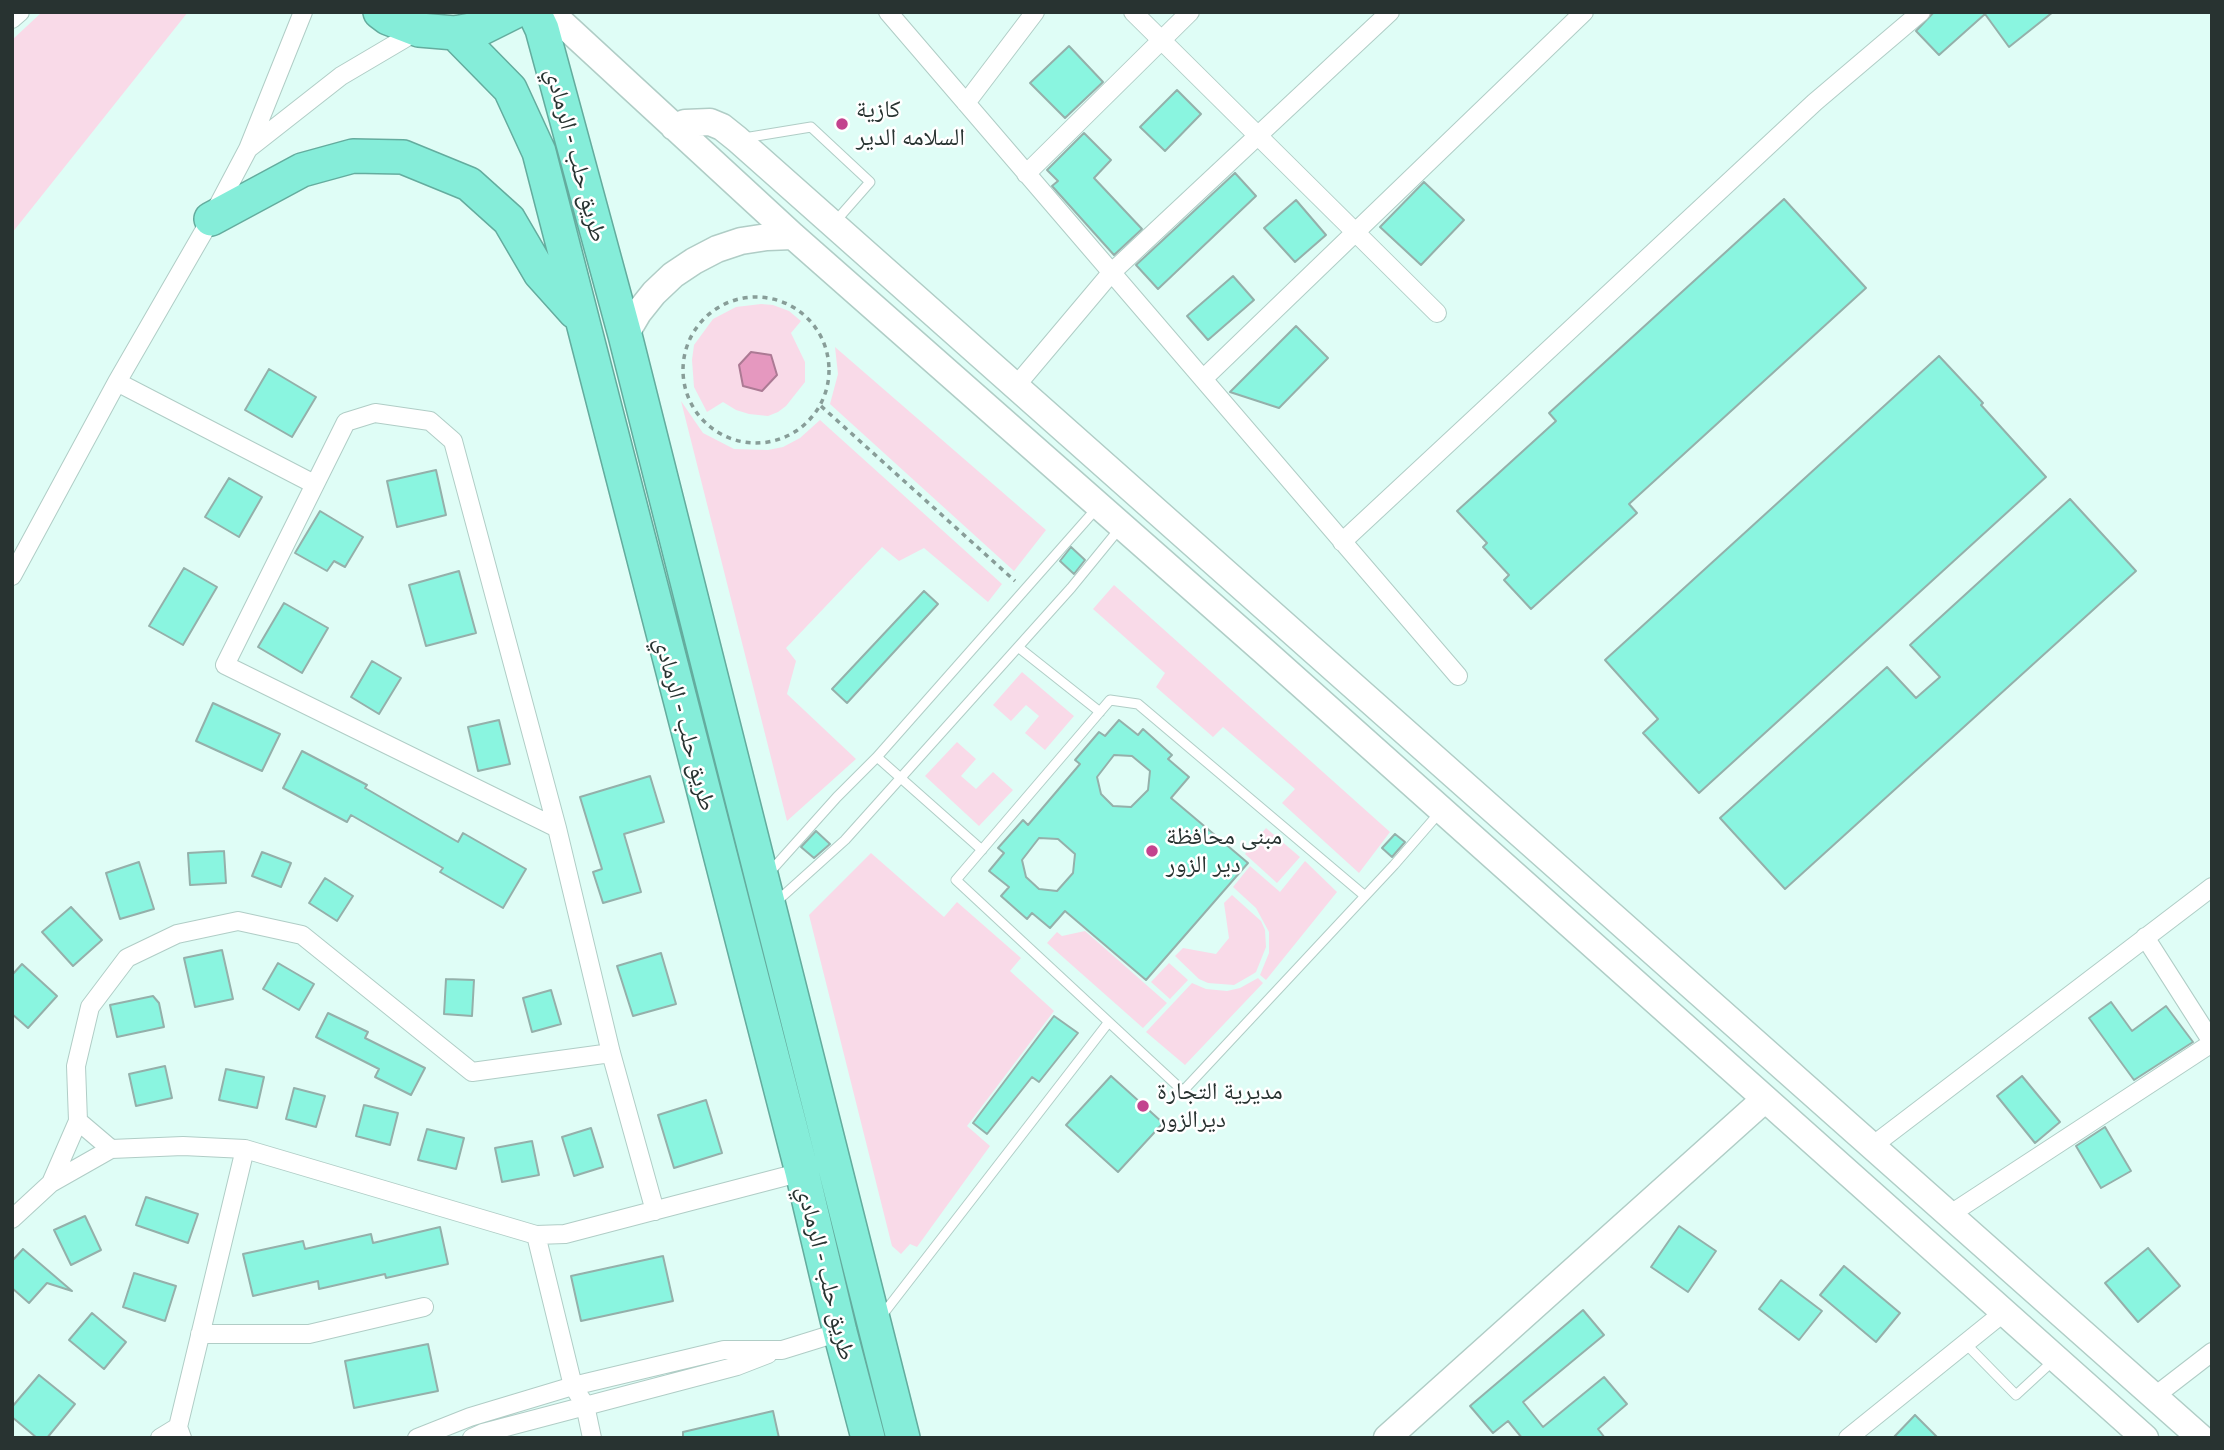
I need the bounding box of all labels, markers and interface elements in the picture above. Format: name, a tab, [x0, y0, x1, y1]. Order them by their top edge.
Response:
street label: طريق حلب - الرمادي	[539, 65, 613, 245]
place label: كازية السلامه الدير	[856, 96, 965, 152]
marker: كازية السلامه الدير	[834, 116, 850, 132]
street label: طريق حلب - الرمادي	[648, 634, 722, 814]
place label: مبنى محافظة دير الزور	[1166, 823, 1282, 879]
marker: مبنى محافظة دير الزور	[1144, 843, 1160, 859]
place label: مديرية التجارة ديرالزور	[1157, 1078, 1283, 1134]
marker: مديرية التجارة ديرالزور	[1135, 1098, 1151, 1114]
street label: طريق حلب - الرمادي	[790, 1183, 862, 1363]

